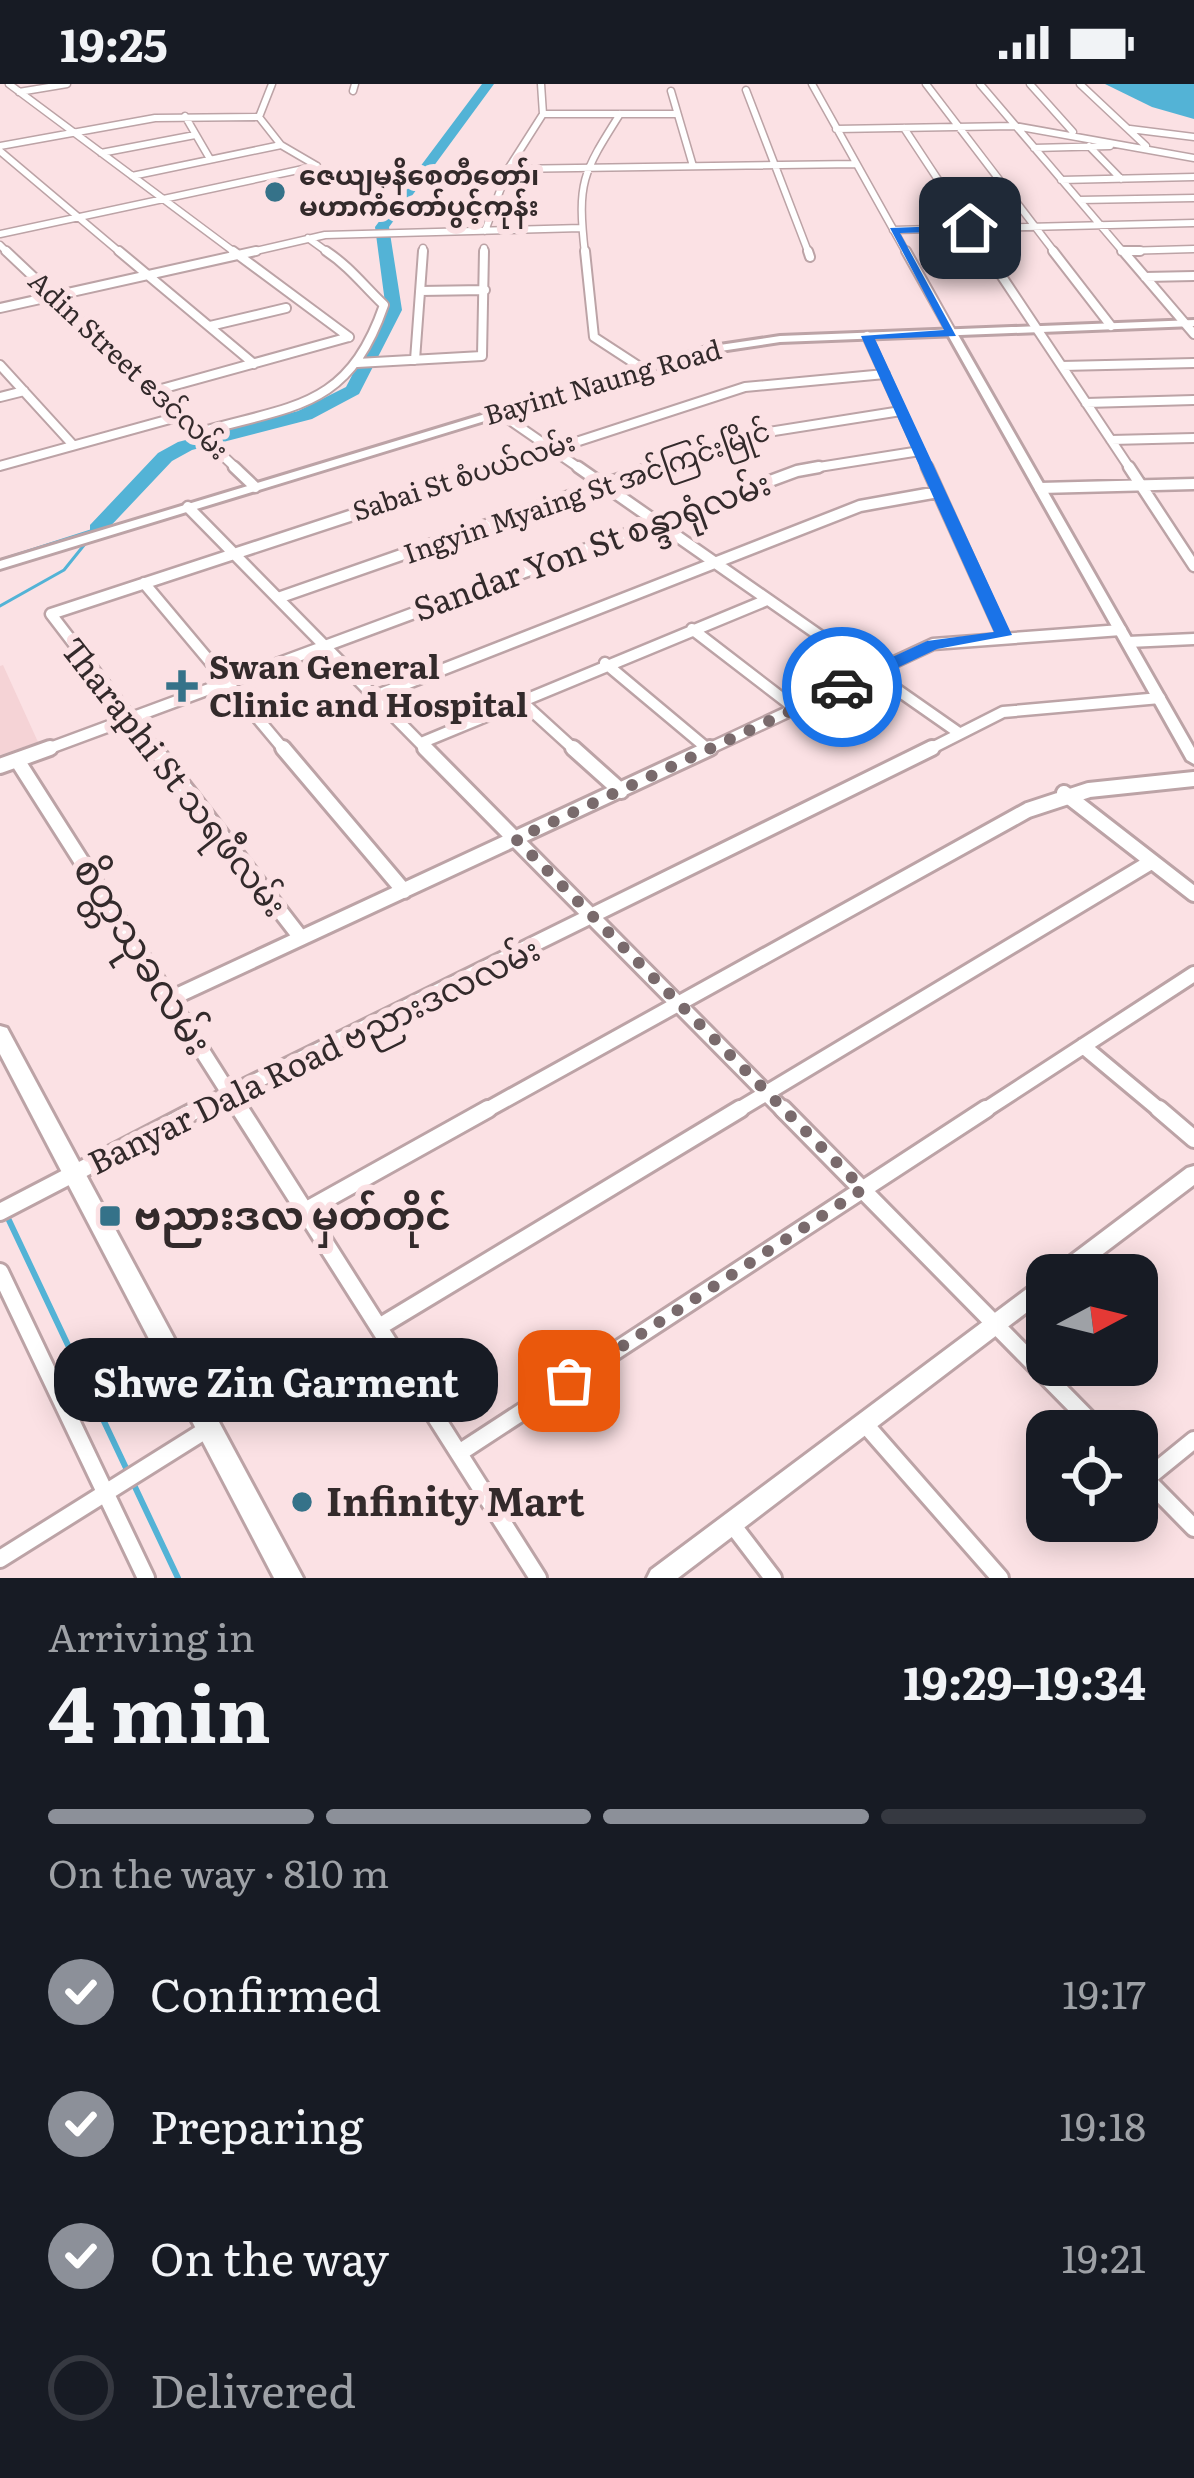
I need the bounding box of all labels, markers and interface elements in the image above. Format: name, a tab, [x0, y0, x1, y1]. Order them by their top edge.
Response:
text: 19:25	[60, 9, 168, 76]
place label: ဇေယျမုနိစေတီတော်၊ မဟာကံတော်ပွင့်ကုန်း	[299, 153, 539, 229]
pin	[919, 177, 1021, 279]
marker: ဇေယျမုနိစေတီတော်၊ မဟာကံတော်ပွင့်ကုန်း	[262, 179, 288, 205]
icon: home	[937, 195, 1003, 261]
street label: Adin Street ဧဒင်လမ်း	[21, 260, 239, 467]
street label: Bayint Naung Road	[479, 327, 725, 433]
street label: Ingyin Myaing St အင်ကြင်းမြိုင်	[398, 409, 776, 576]
street label: Sabai St စံပယ်လမ်း	[347, 419, 580, 529]
street label: Sandar Yon St စန္ဒာရုံလမ်း	[406, 456, 779, 637]
street label: Tharaphi St သရဖီလမ်း	[47, 625, 301, 929]
courier	[782, 627, 902, 747]
place label: Swan General Clinic and Hospital	[209, 640, 528, 727]
icon: car	[809, 654, 875, 720]
marker: Swan General Clinic and Hospital	[166, 670, 198, 702]
street label: စိတ္တသုခလမ်း	[56, 844, 230, 1068]
street label: Banyar Dala Road ဗညားဒလလမ်း	[79, 923, 549, 1189]
place label: ဗညားဒလ မှတ်တိုင်	[134, 1184, 451, 1248]
marker: ဗညားဒလ မှတ်တိုင်	[97, 1203, 123, 1229]
north arrow	[1026, 1254, 1158, 1386]
map controls	[1026, 1254, 1158, 1542]
pin	[518, 1330, 620, 1432]
callout: Shwe Zin Garment	[53, 1339, 497, 1423]
icon: bag	[536, 1348, 602, 1414]
text: Shwe Zin Garment	[93, 1351, 459, 1409]
button: locate	[1026, 1410, 1158, 1542]
place label: Infinity Mart	[326, 1470, 585, 1528]
marker: Infinity Mart	[289, 1489, 315, 1515]
text: Arriving in	[48, 1606, 255, 1664]
text: 19:29–19:34	[903, 1647, 1146, 1714]
text: 4 min	[48, 1651, 271, 1767]
text: On the way · 810 m	[48, 1842, 389, 1900]
icon: check	[48, 1959, 114, 2025]
text: Confirmed	[150, 1959, 381, 2026]
text: 19:17	[1062, 1963, 1146, 2021]
icon: check	[48, 2091, 114, 2157]
text: Preparing	[150, 2091, 364, 2158]
text: 19:18	[1059, 2095, 1146, 2153]
icon: check	[48, 2223, 114, 2289]
text: On the way	[150, 2223, 389, 2290]
text: 19:21	[1061, 2227, 1146, 2285]
text: Delivered	[150, 2355, 356, 2422]

